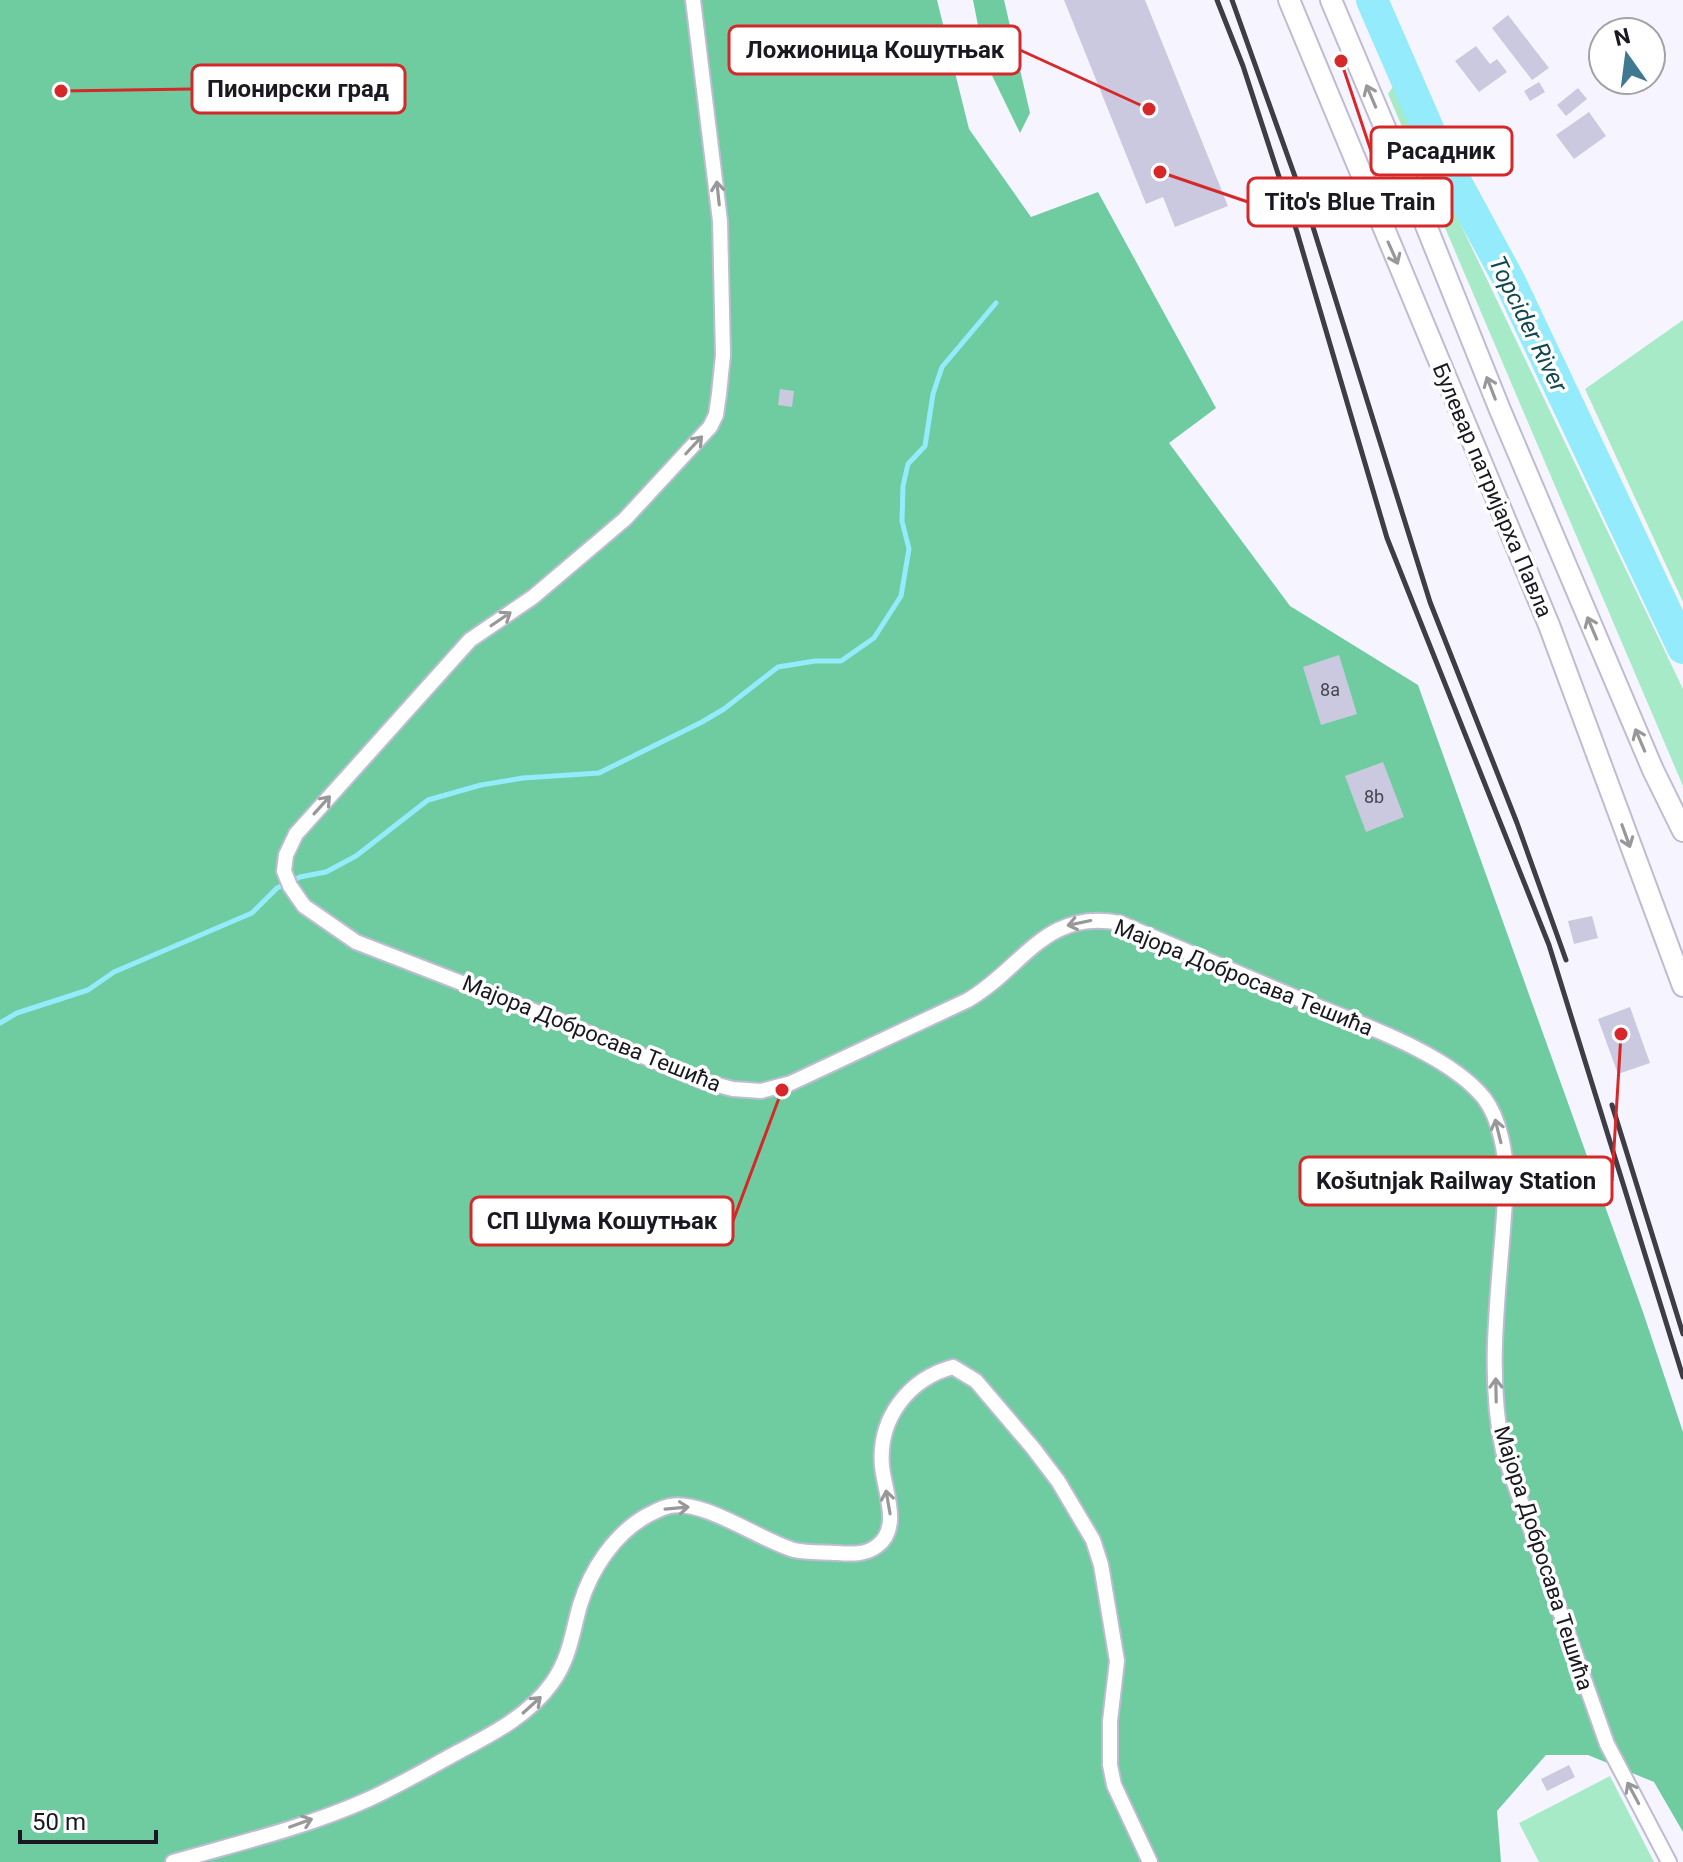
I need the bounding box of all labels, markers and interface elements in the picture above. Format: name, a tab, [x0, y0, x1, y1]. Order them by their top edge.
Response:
north arrow	[1587, 16, 1667, 96]
text: N	[1612, 23, 1633, 51]
callout: Ложионица Кошутњак	[729, 26, 1020, 74]
text: Ложионица Кошутњак	[746, 36, 1005, 64]
callout: Пионирски град	[192, 65, 405, 113]
text: Пионирски град	[207, 75, 389, 103]
one-way arrow	[1362, 84, 1377, 109]
callout: Расадник	[1371, 127, 1512, 175]
text: Расадник	[1386, 137, 1496, 165]
callout: Tito's Blue Train	[1248, 178, 1452, 226]
one-way arrow	[710, 180, 725, 207]
text: Tito's Blue Train	[1264, 188, 1436, 216]
one-way arrow	[1387, 240, 1402, 265]
water label: Topcider River	[1483, 252, 1573, 397]
street label: Булевар патријарха Павла	[1428, 359, 1557, 621]
one-way arrow	[1483, 376, 1497, 401]
one-way arrow	[684, 435, 703, 455]
one-way arrow	[490, 610, 512, 627]
one-way arrow	[1584, 616, 1599, 641]
house number: 8a	[1320, 679, 1340, 700]
one-way arrow	[1632, 728, 1647, 753]
house number: 8b	[1364, 786, 1384, 807]
one-way arrow	[312, 796, 330, 816]
one-way arrow	[1620, 823, 1635, 848]
street label: Мајора Добросава Тешића	[1111, 914, 1377, 1041]
one-way arrow	[1067, 916, 1093, 931]
street label: Мајора Добросава Тешића	[459, 970, 725, 1097]
one-way arrow	[1489, 1119, 1504, 1145]
callout: Košutnjak Railway Station	[1300, 1157, 1612, 1205]
text: Košutnjak Railway Station	[1316, 1167, 1596, 1195]
callout: СП Шума Кошутњак	[471, 1197, 733, 1245]
text: СП Шума Кошутњак	[487, 1207, 718, 1235]
one-way arrow	[1488, 1377, 1504, 1404]
street label: Мајора Добросава Тешића	[1489, 1423, 1598, 1693]
one-way arrow	[879, 1490, 894, 1515]
one-way arrow	[663, 1500, 689, 1515]
one-way arrow	[521, 1696, 541, 1714]
one-way arrow	[1624, 1782, 1640, 1805]
scale bar	[20, 1794, 156, 1844]
text: 50 m	[32, 1808, 86, 1836]
one-way arrow	[289, 1814, 314, 1829]

